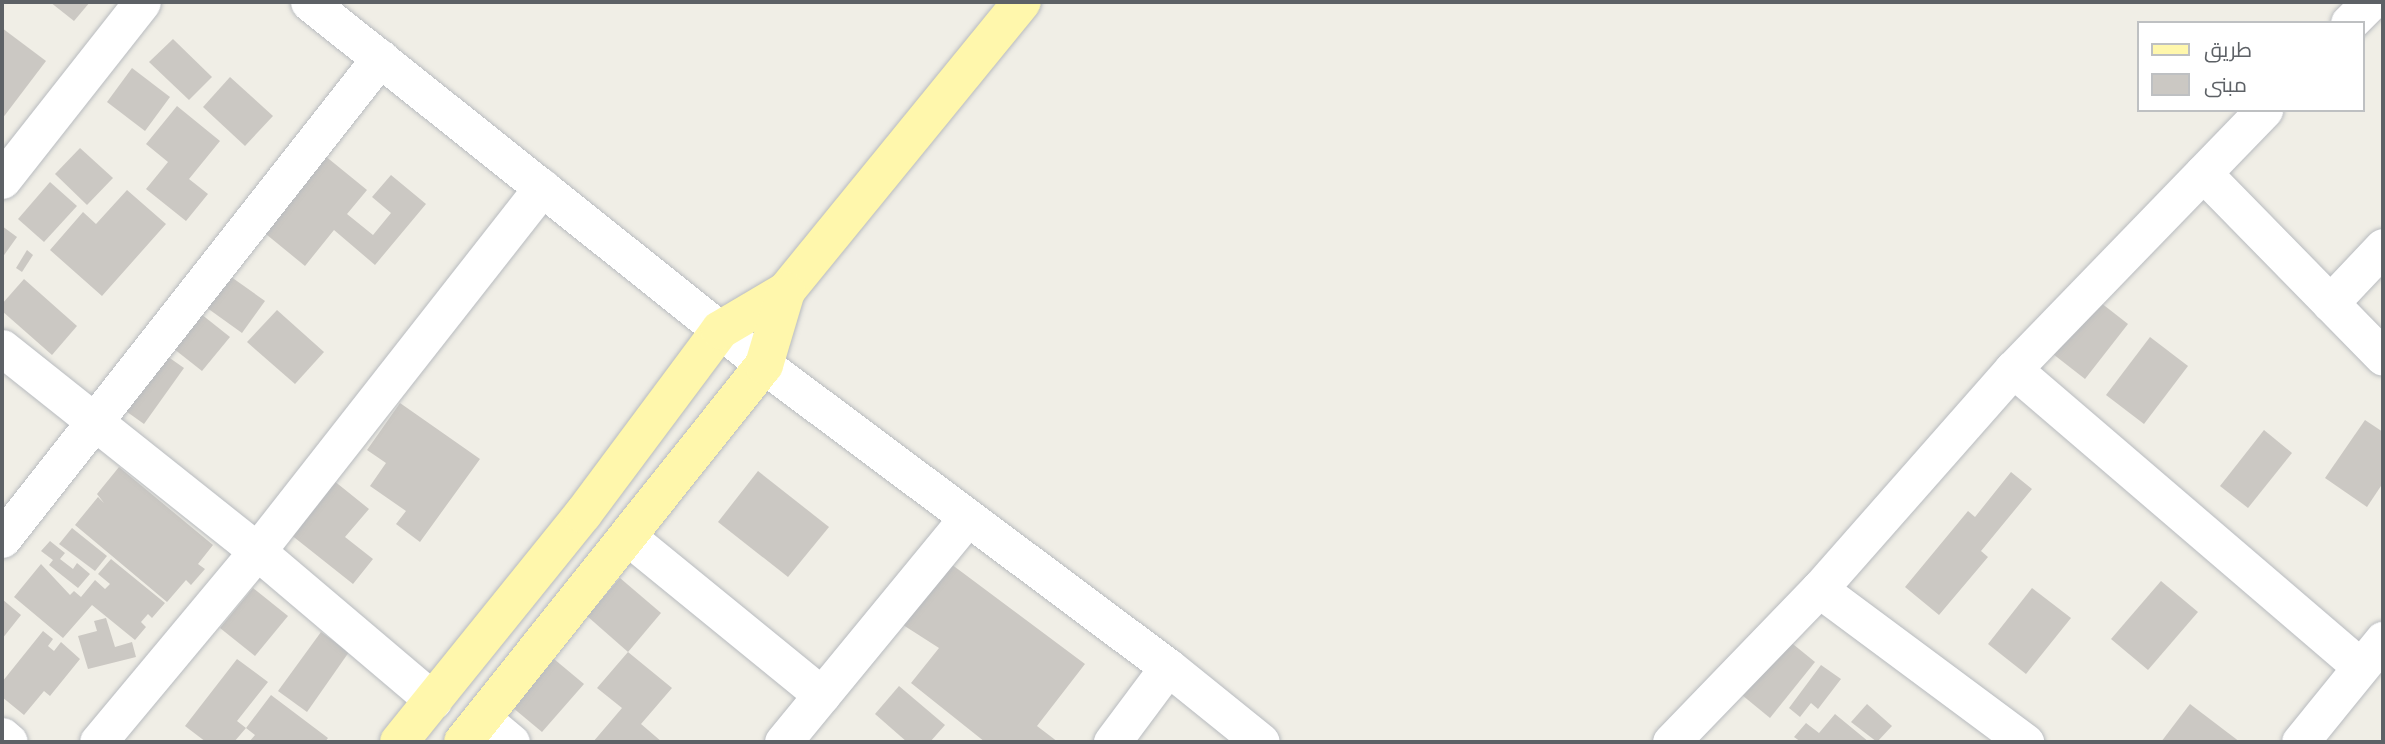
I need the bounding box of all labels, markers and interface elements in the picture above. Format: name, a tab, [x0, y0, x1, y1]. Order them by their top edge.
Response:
legend	[2136, 21, 2364, 112]
text: طريق	[2204, 35, 2252, 64]
text: مبنى	[2204, 70, 2247, 99]

